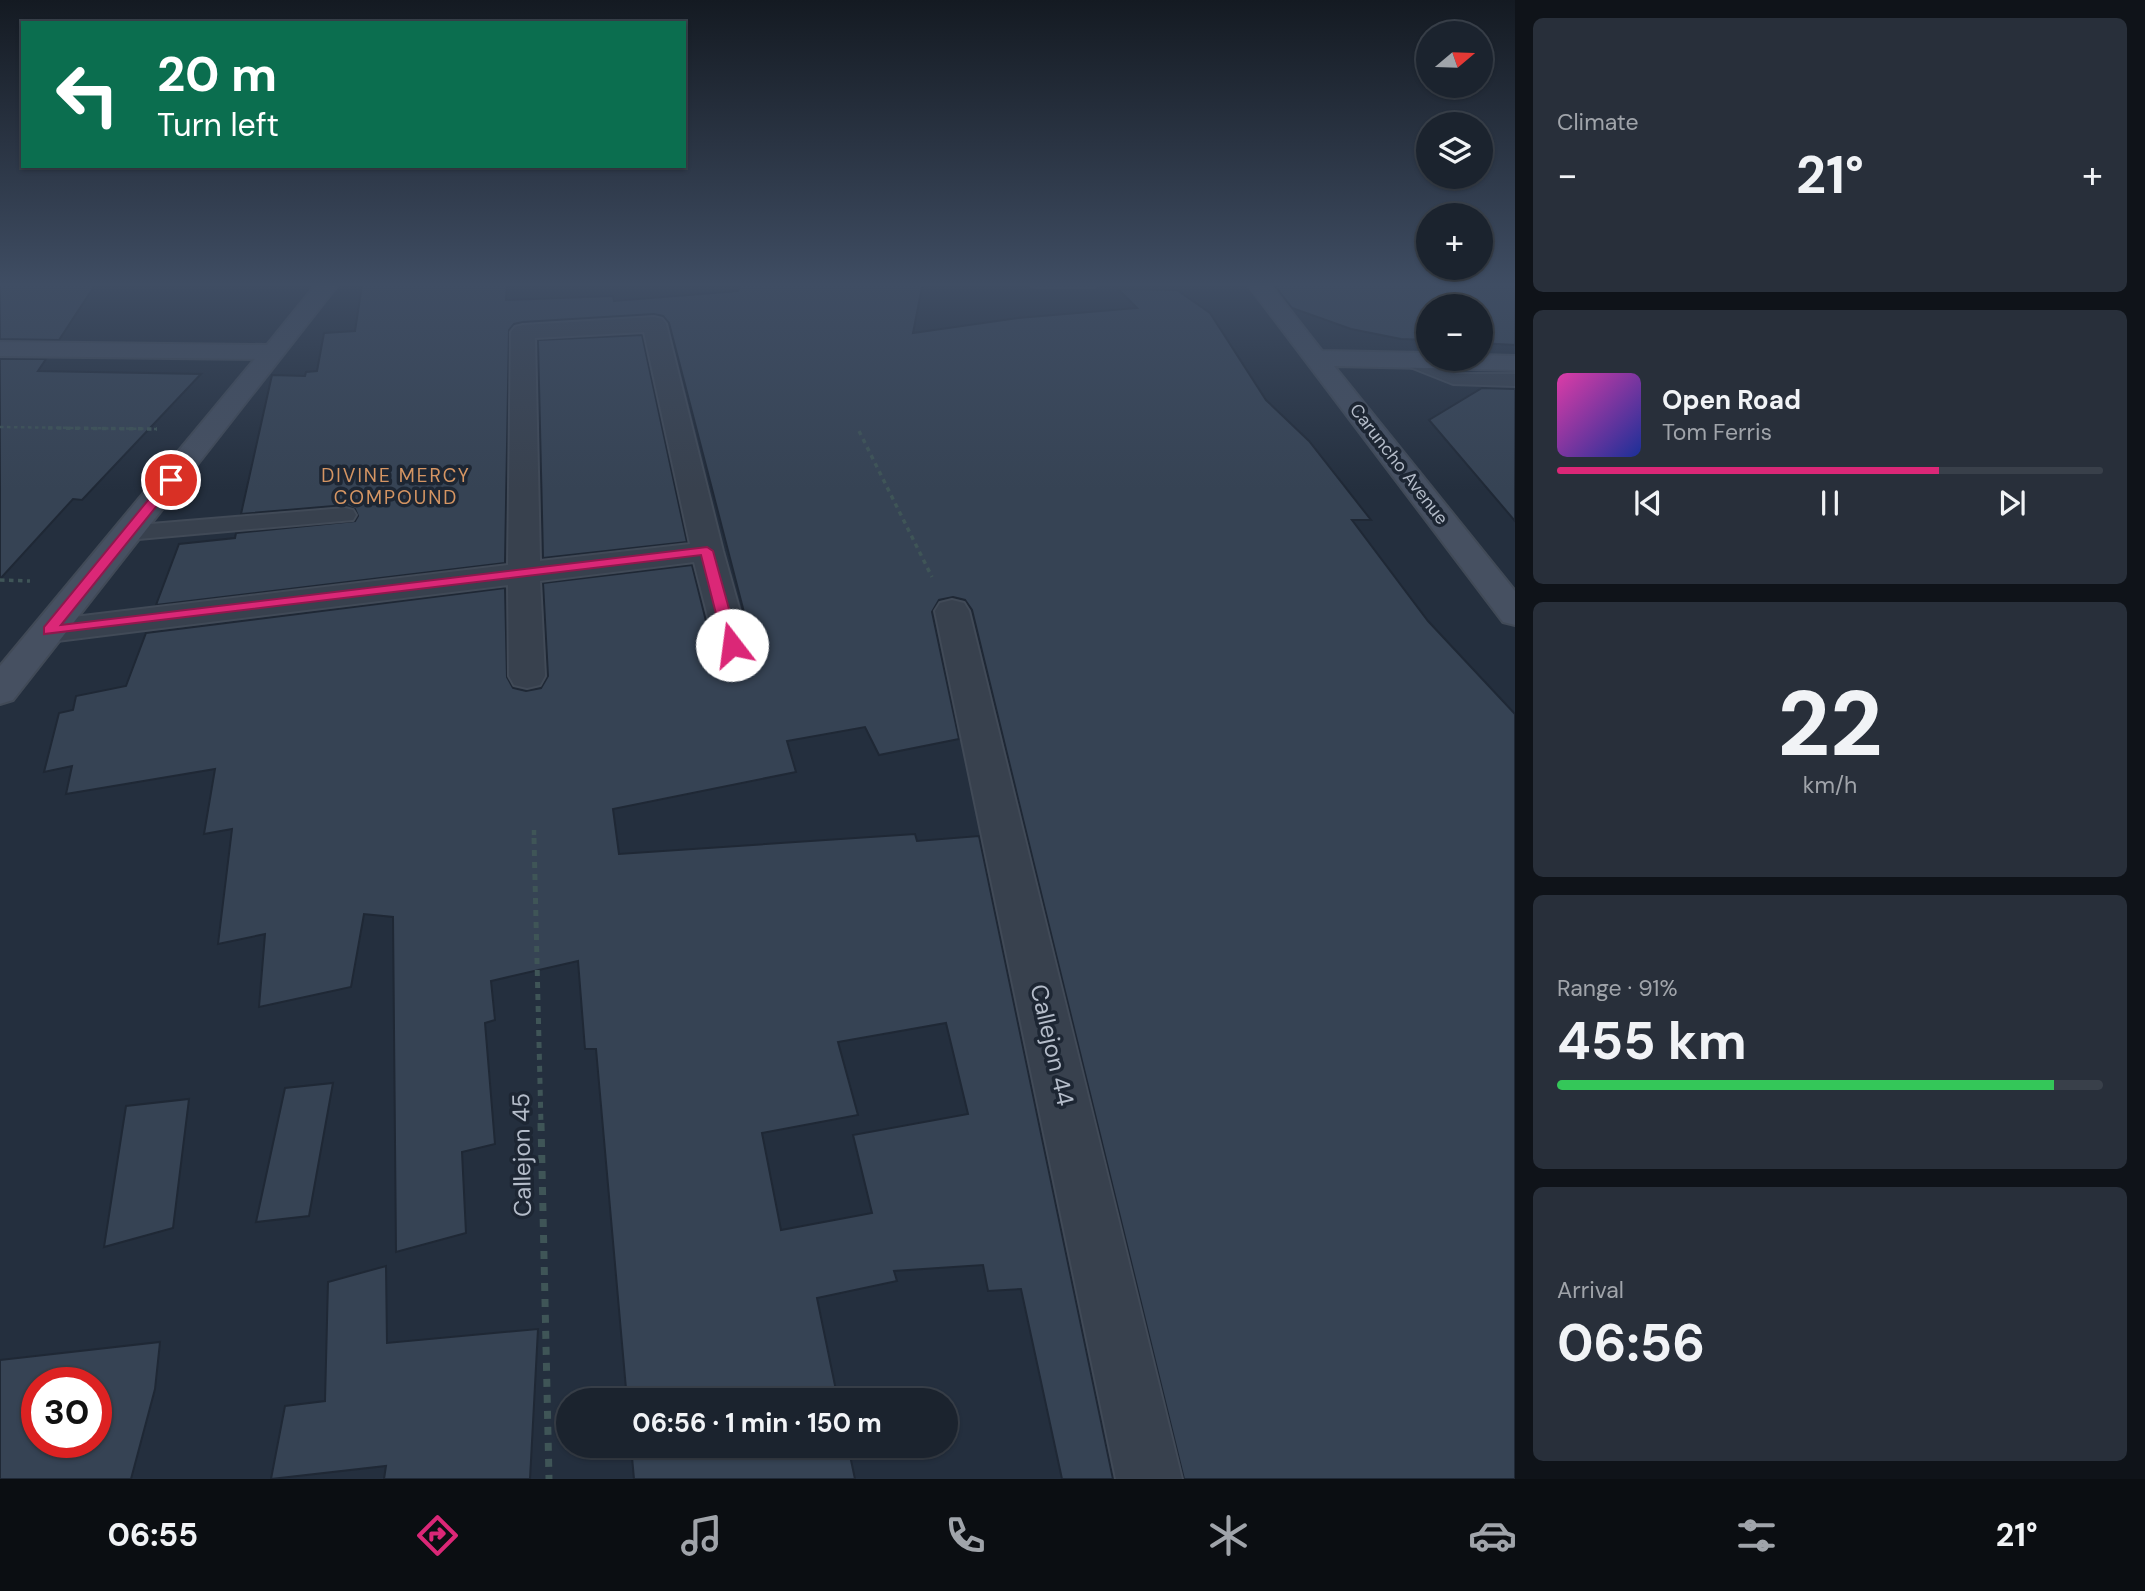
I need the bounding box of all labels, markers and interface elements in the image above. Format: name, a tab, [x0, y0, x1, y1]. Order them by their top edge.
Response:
north arrow	[1416, 21, 1493, 98]
map controls	[1416, 21, 1493, 371]
text: 20 m	[157, 42, 277, 106]
icon: left	[42, 49, 133, 140]
text: Turn left	[157, 104, 279, 146]
text: Climate	[1557, 107, 1639, 137]
button: layers	[1416, 112, 1493, 189]
text: 21°	[1796, 141, 1864, 209]
text: −	[1557, 150, 1578, 200]
text: +	[2082, 150, 2103, 200]
button: +	[1416, 203, 1493, 280]
button: −	[1416, 294, 1493, 371]
text: Open Road	[1662, 383, 1801, 417]
street label: Caruncho Avenue	[1344, 399, 1454, 529]
text: Tom Ferris	[1662, 417, 1772, 447]
pin	[141, 450, 201, 510]
icon: arrive	[152, 461, 190, 499]
district label: DIVINE MERCY COMPOUND	[321, 463, 471, 510]
icon: previous	[1629, 484, 1667, 522]
icon: pause	[1811, 484, 1849, 522]
icon: next	[1993, 484, 2031, 522]
position arrow	[695, 608, 769, 682]
text: 22	[1777, 665, 1883, 783]
text: km/h	[1803, 770, 1857, 800]
text: Range · 91%	[1557, 973, 1678, 1003]
street label: Callejon 44	[1023, 981, 1082, 1109]
text: 455 km	[1557, 1007, 1747, 1075]
street label: Callejon 45	[505, 1093, 538, 1217]
text: Arrival	[1557, 1275, 1624, 1305]
text: 06:56	[1557, 1309, 1705, 1377]
speed limit sign: 30	[21, 1367, 112, 1458]
text: 06:56 · 1 min · 150 m	[632, 1406, 882, 1440]
icon: directions	[413, 1511, 462, 1560]
icon: music	[677, 1511, 726, 1560]
icon: phone	[941, 1511, 990, 1560]
icon: climate	[1204, 1511, 1253, 1560]
icon: car	[1468, 1511, 1517, 1560]
icon: filters	[1732, 1511, 1781, 1560]
text: 06:55	[107, 1514, 198, 1556]
text: 21°	[1996, 1514, 2038, 1556]

